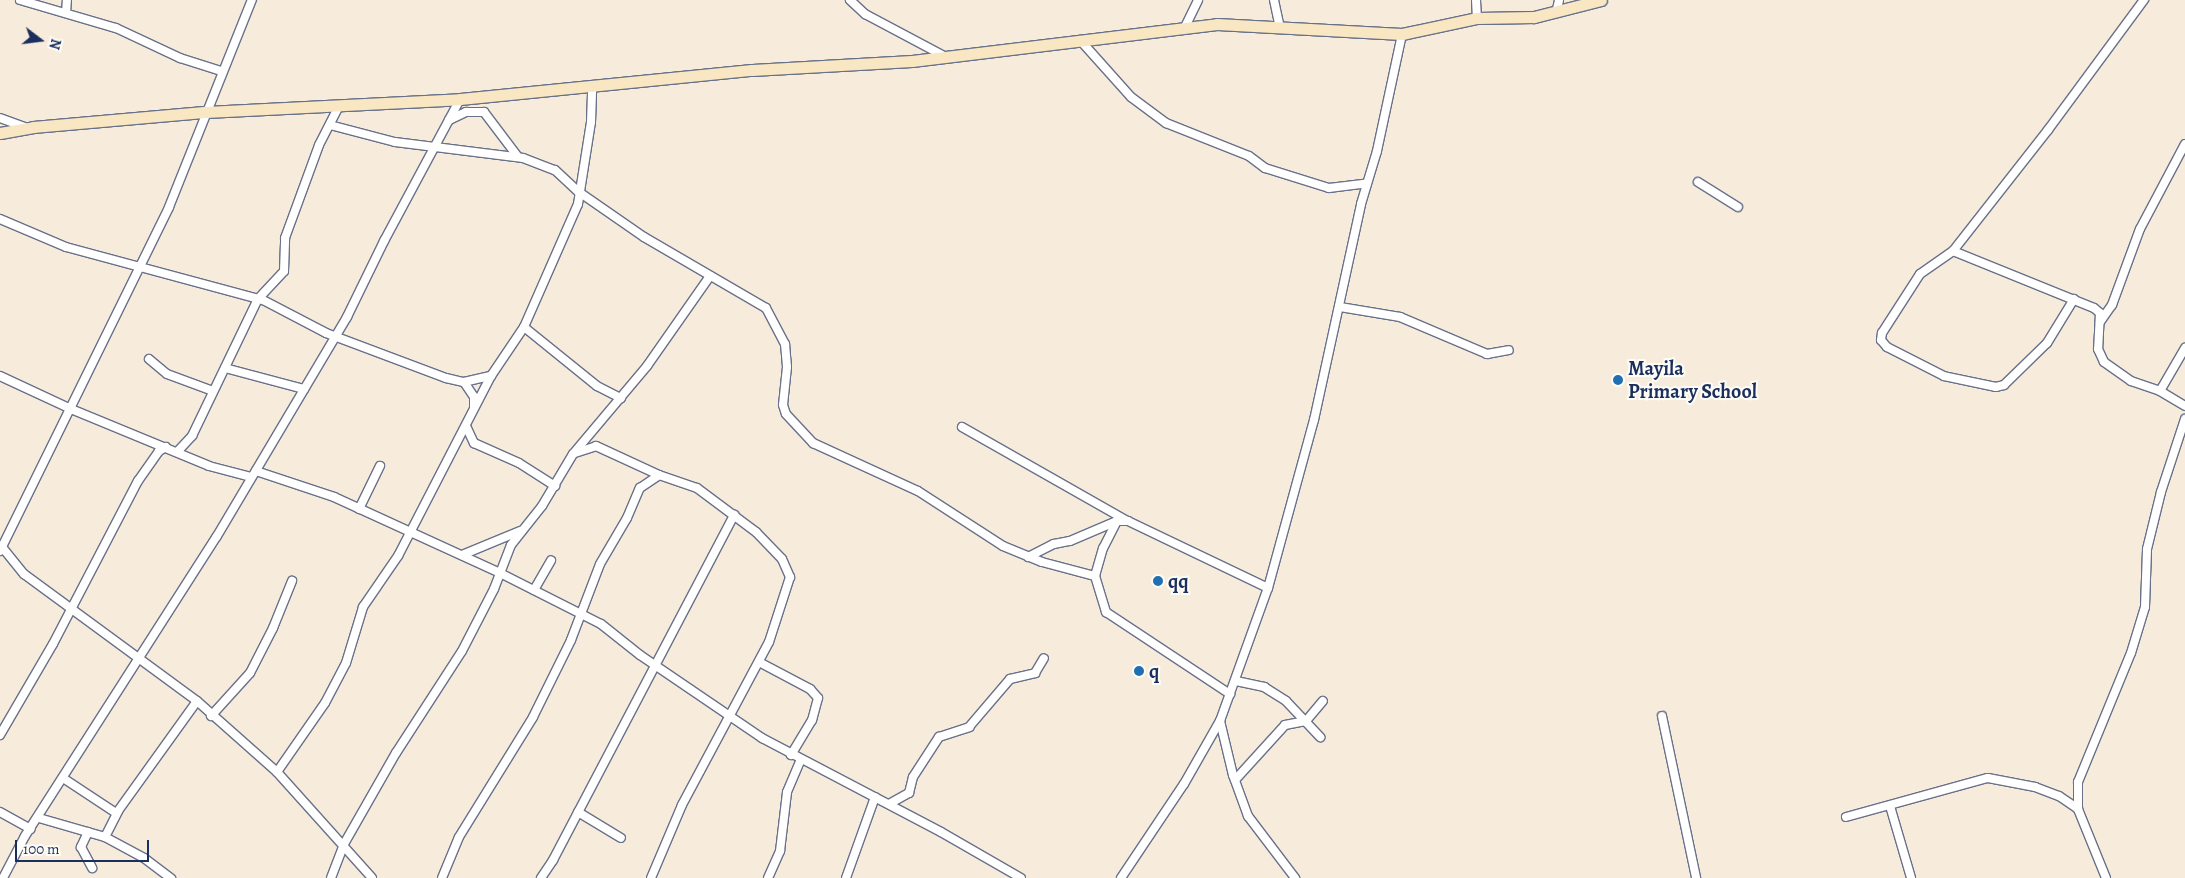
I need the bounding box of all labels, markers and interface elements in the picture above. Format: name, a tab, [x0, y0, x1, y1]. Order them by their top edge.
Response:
north arrow	[15, 15, 65, 65]
text: N	[44, 37, 65, 51]
place label: Mayila Primary School	[1628, 356, 1757, 403]
marker: Mayila Primary School	[1612, 374, 1624, 386]
place label: qq	[1168, 569, 1189, 593]
marker: qq	[1152, 575, 1164, 587]
place label: q	[1149, 659, 1159, 683]
marker: q	[1133, 665, 1145, 677]
scale bar	[18, 830, 151, 862]
text: 100 m	[23, 839, 60, 859]

